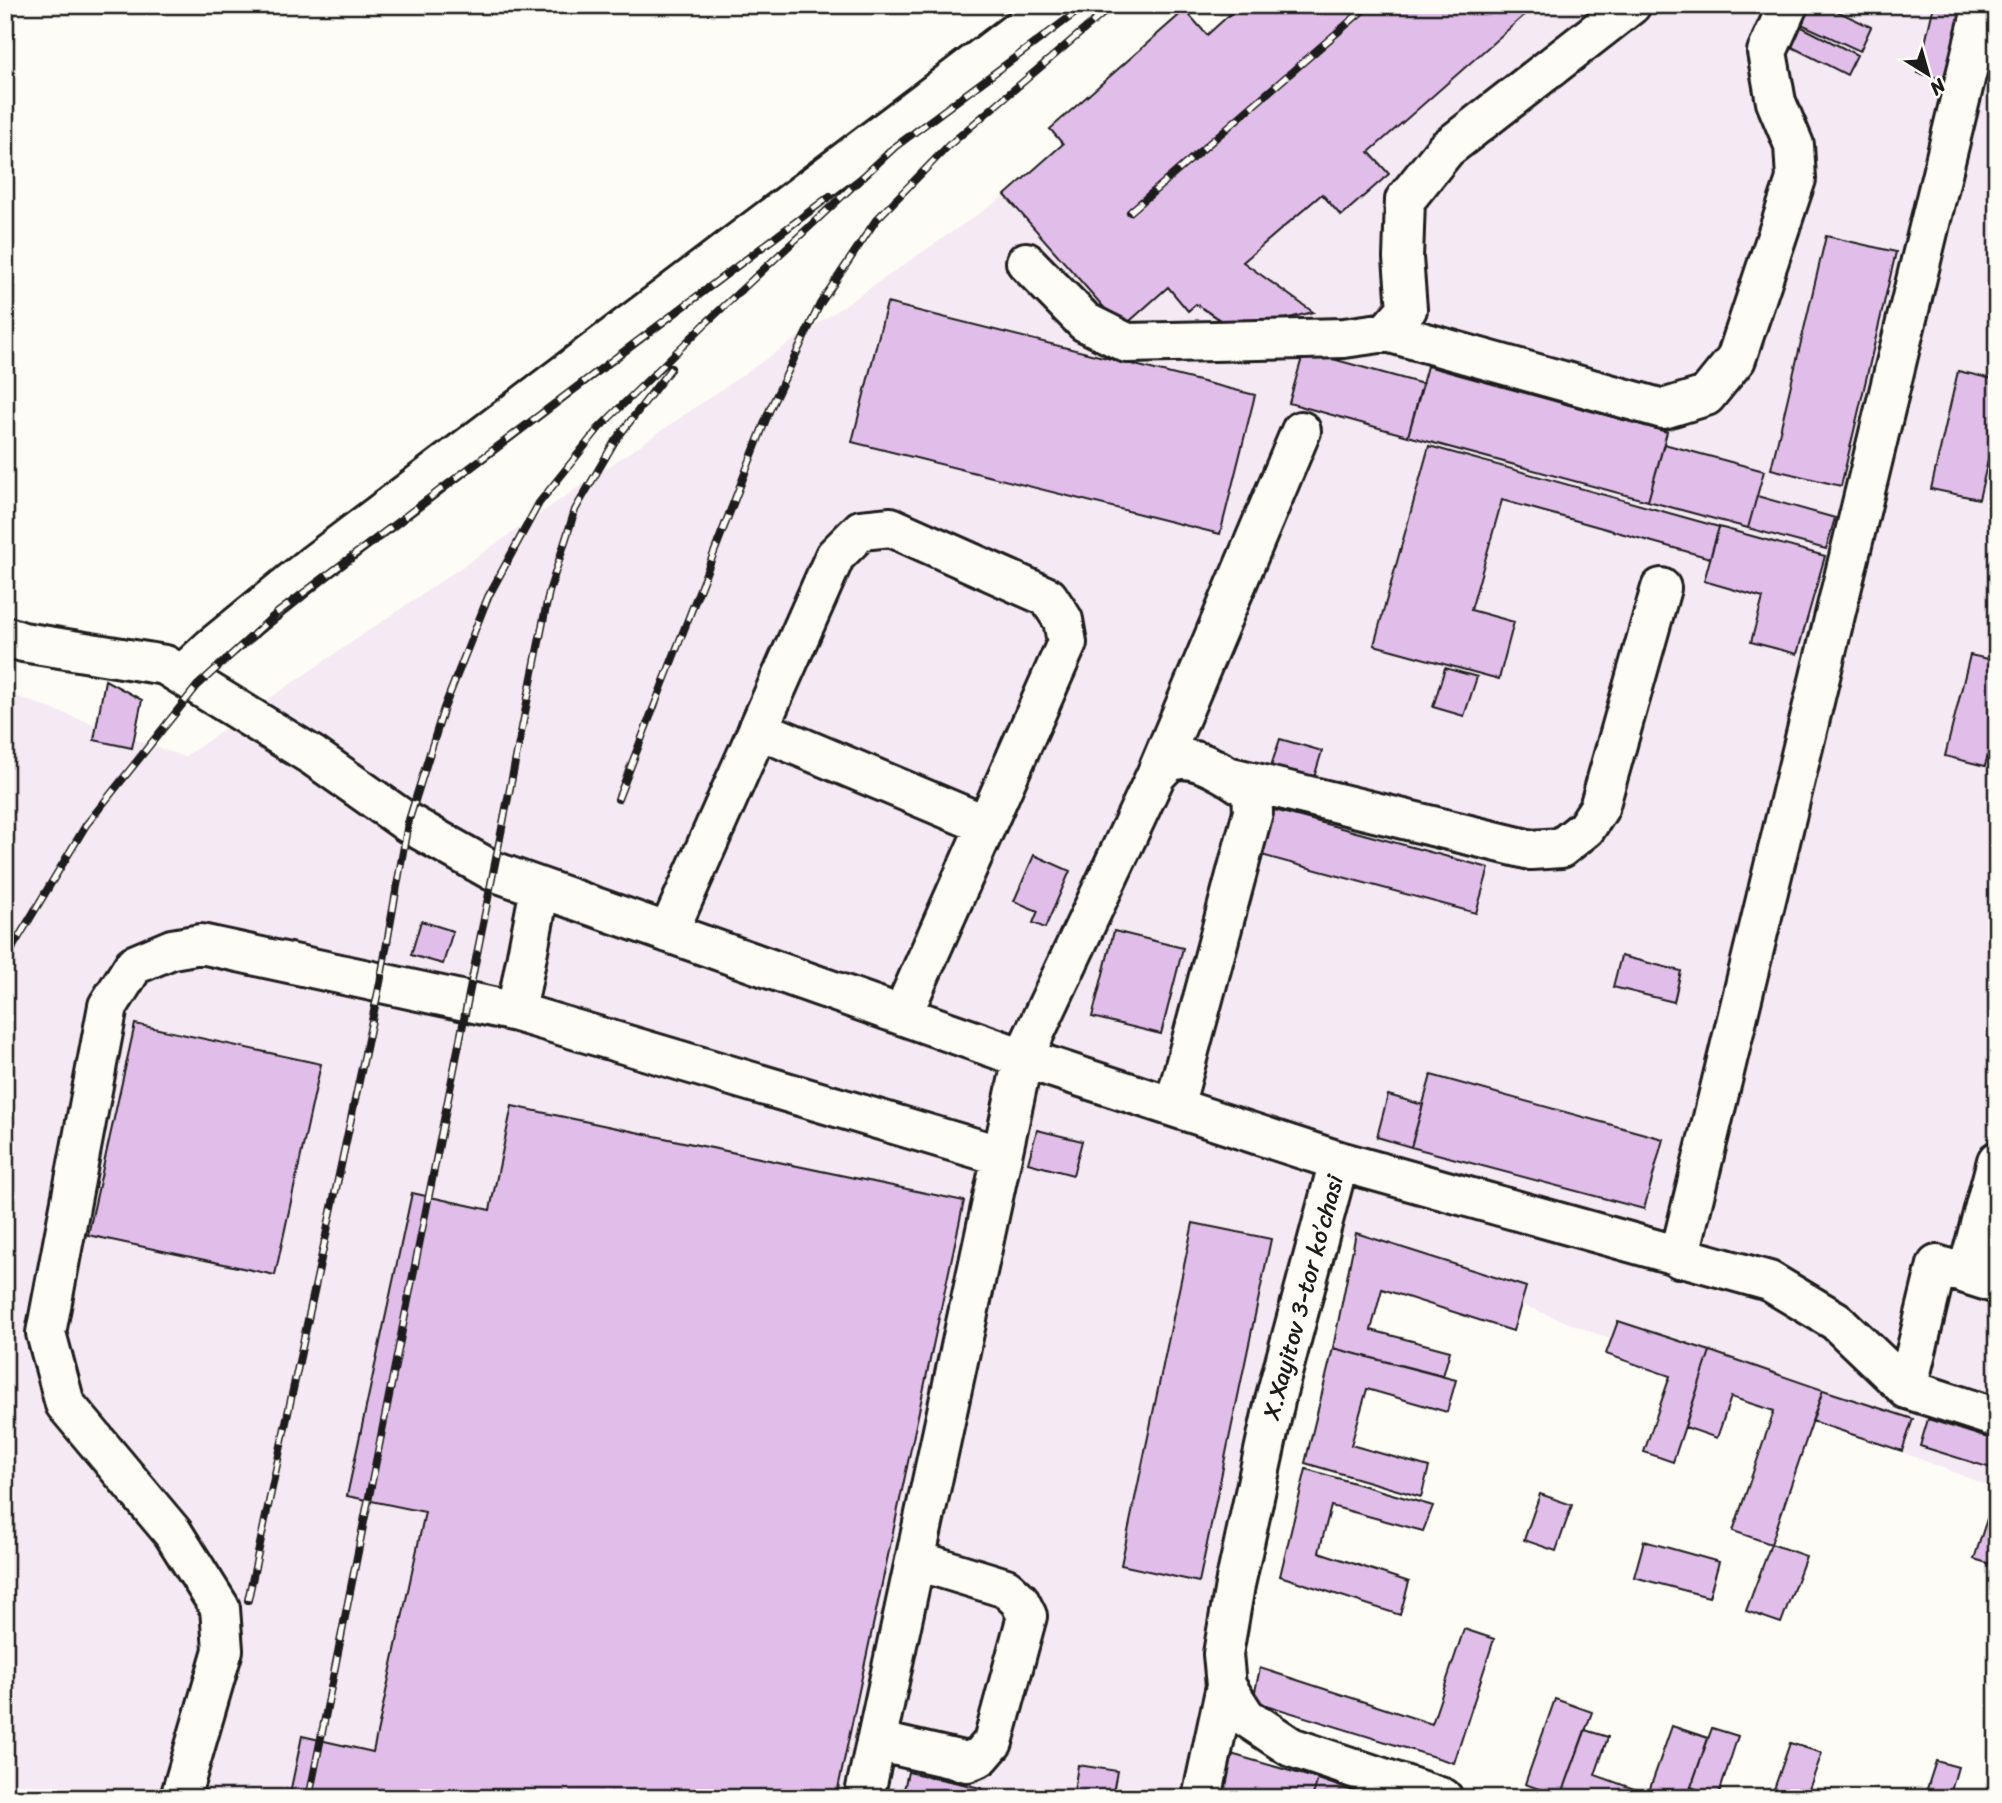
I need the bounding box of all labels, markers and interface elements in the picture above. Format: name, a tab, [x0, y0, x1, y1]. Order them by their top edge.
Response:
north arrow	[1894, 38, 1964, 108]
text: N	[1922, 69, 1954, 105]
street label: X.Xayitov 3-tor koʼchasi	[1250, 1169, 1356, 1425]

